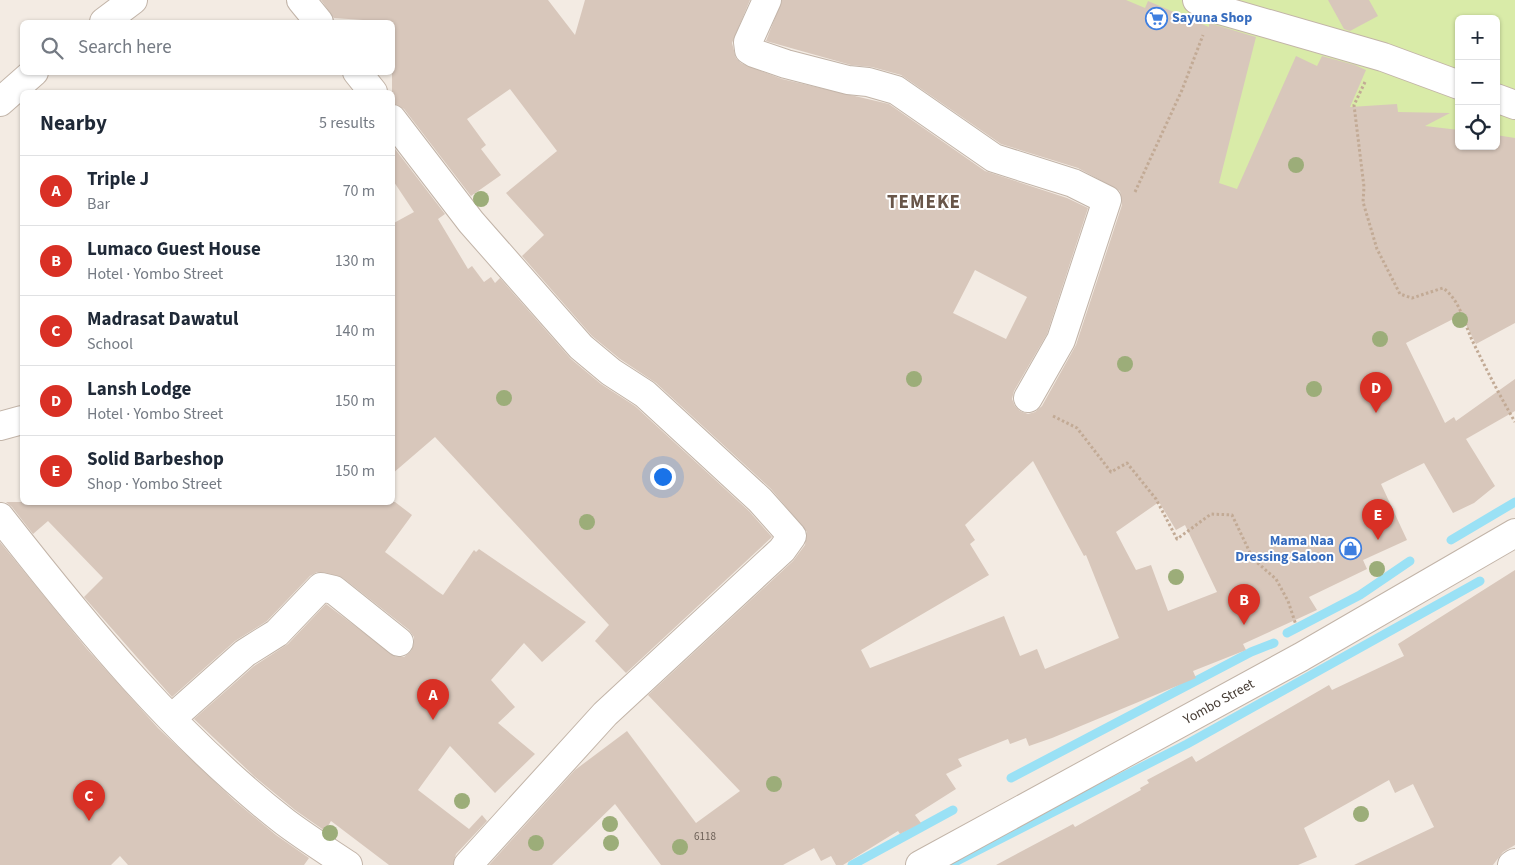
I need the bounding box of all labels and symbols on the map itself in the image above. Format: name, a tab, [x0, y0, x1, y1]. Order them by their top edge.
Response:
supermarket icon: Sayuna Shop	[1144, 6, 1168, 30]
place label: Sayuna Shop	[1172, 8, 1252, 28]
district label: TEMEKE	[887, 189, 961, 216]
pin: D	[1360, 372, 1392, 413]
your location	[650, 464, 676, 490]
pin: E	[1362, 499, 1394, 540]
place label: Mama Naa Dressing Saloon	[1235, 531, 1334, 567]
shop icon: Mama Naa Dressing Saloon	[1338, 537, 1362, 561]
pin: B	[1228, 584, 1260, 625]
street label: Yombo Street	[1179, 674, 1258, 730]
pin: A	[417, 679, 449, 720]
pin: C	[73, 780, 105, 821]
house number: 6118	[694, 829, 716, 844]

